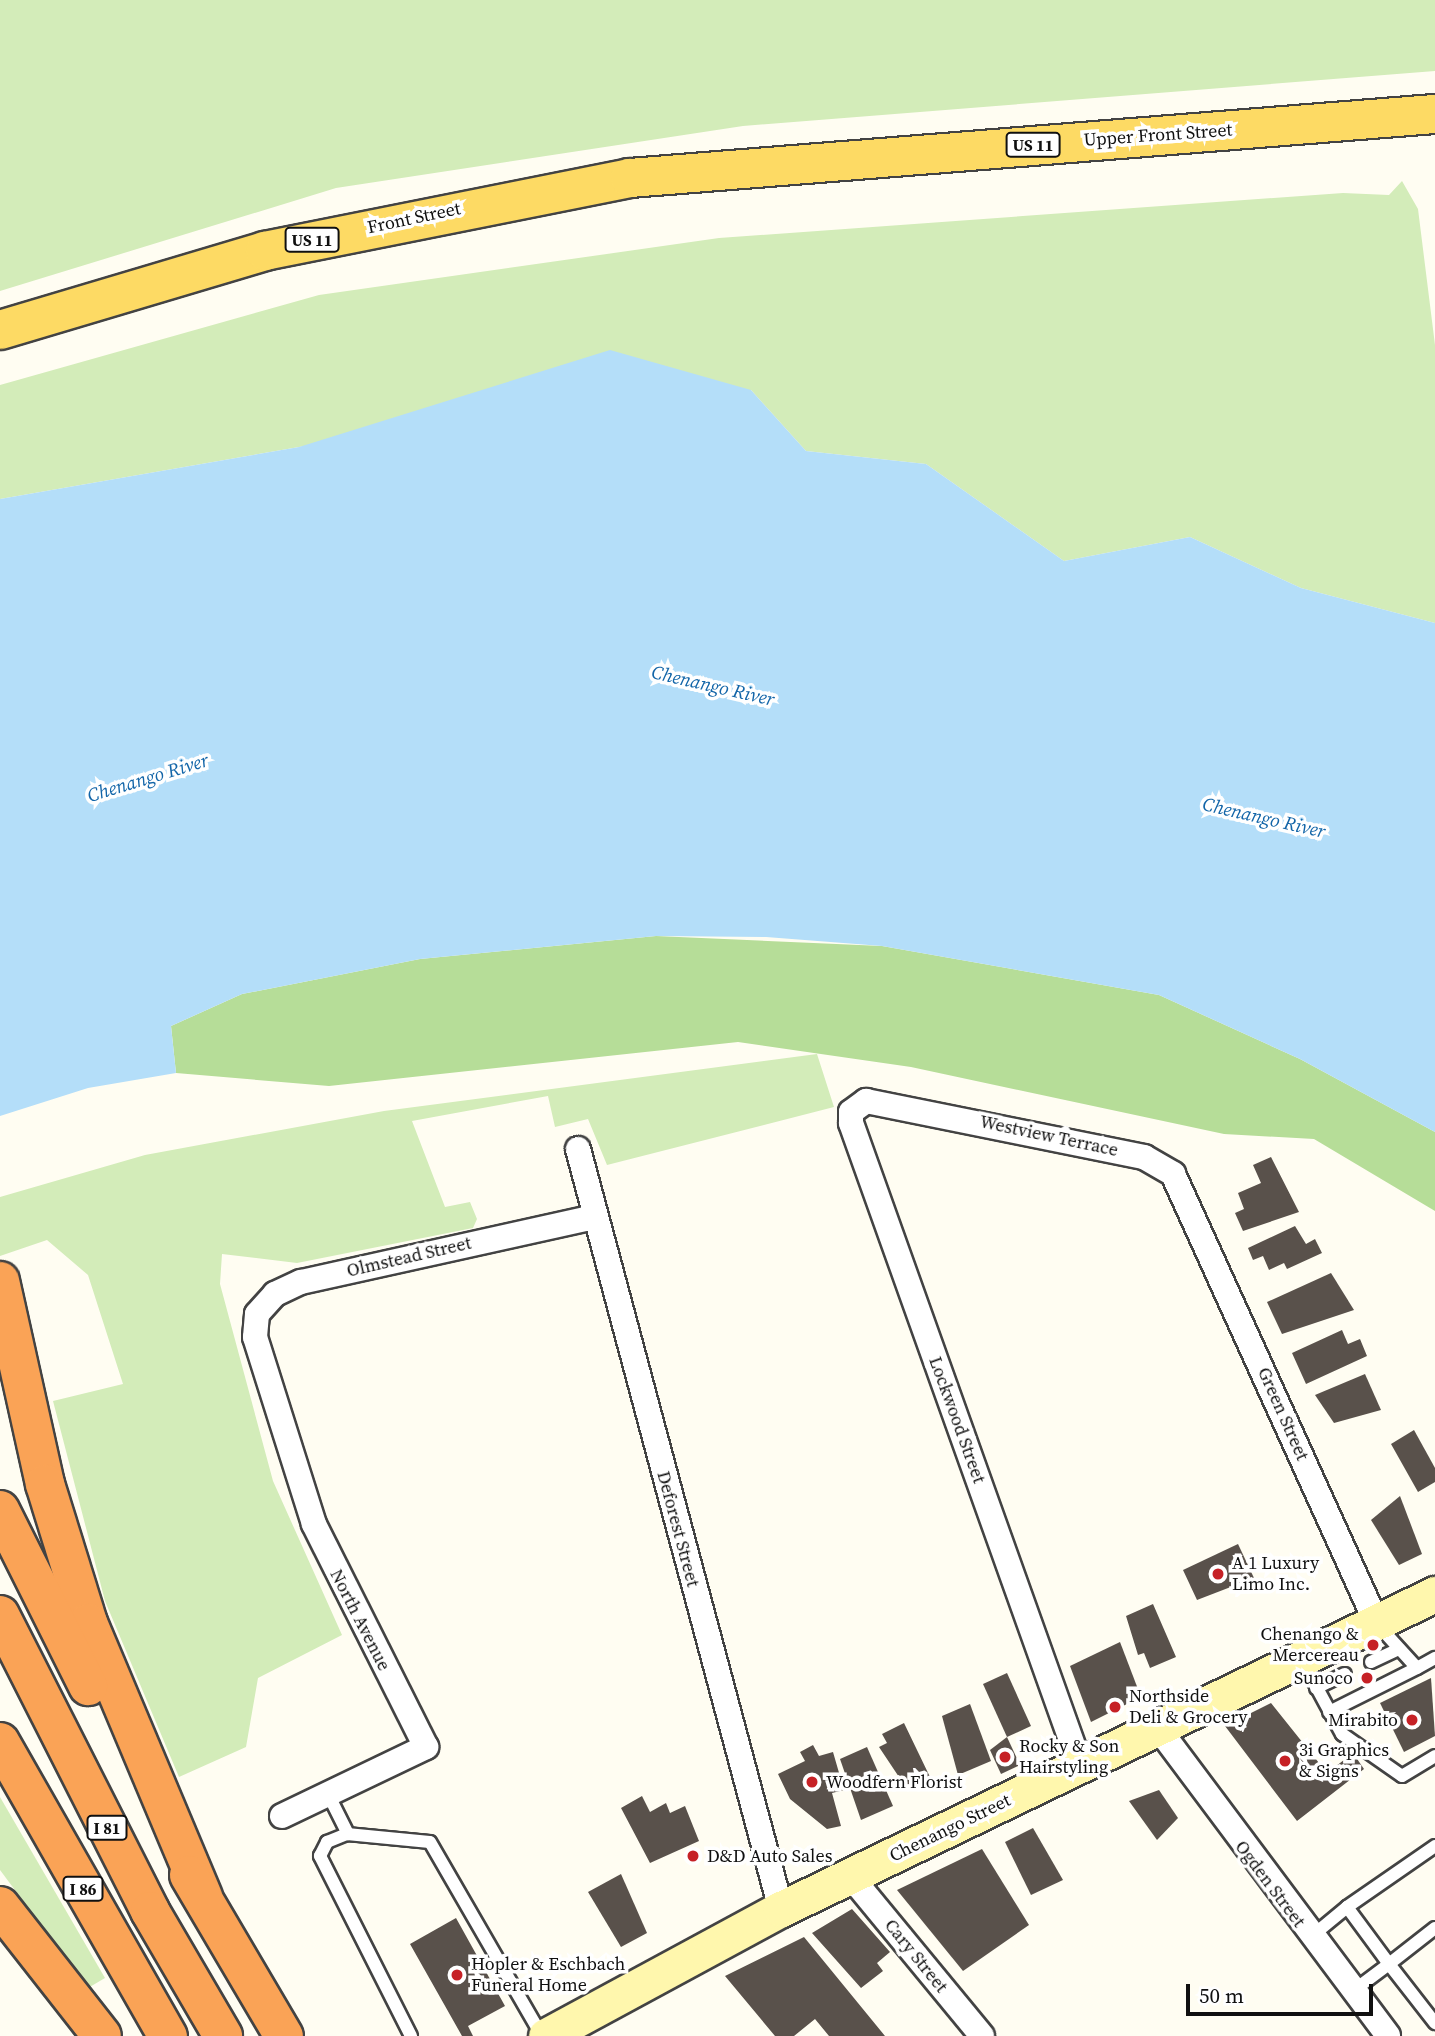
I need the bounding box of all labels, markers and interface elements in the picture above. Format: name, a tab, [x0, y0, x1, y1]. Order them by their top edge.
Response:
street label: Upper Front Street	[1083, 119, 1233, 151]
road number: US 11	[1005, 132, 1061, 158]
street label: Front Street	[365, 198, 463, 238]
road number: US 11	[284, 228, 340, 252]
water label: Chenango River	[649, 661, 777, 711]
water label: Chenango River	[85, 749, 211, 807]
water label: Chenango River	[1200, 793, 1328, 843]
street label: Westview Terrace	[978, 1111, 1120, 1161]
street label: Olmstead Street	[345, 1232, 473, 1282]
street label: Lockwood Street	[924, 1354, 990, 1486]
street label: Green Street	[1253, 1364, 1313, 1464]
street label: Deforest Street	[652, 1469, 704, 1589]
place label: A 1 Luxury Limo Inc.	[1232, 1553, 1319, 1596]
street label: North Avenue	[325, 1566, 395, 1674]
marker: A 1 Luxury Limo Inc.	[1210, 1566, 1226, 1582]
place label: Chenango & Mercereau	[1261, 1624, 1359, 1666]
marker: Chenango & Mercereau	[1365, 1637, 1381, 1653]
place label: Sunoco	[1294, 1667, 1353, 1689]
marker: Sunoco	[1359, 1670, 1375, 1686]
place label: Northside Deli & Grocery	[1129, 1686, 1247, 1728]
marker: Northside Deli & Grocery	[1107, 1699, 1123, 1715]
place label: Mirabito	[1328, 1709, 1398, 1731]
marker: Mirabito	[1404, 1712, 1420, 1728]
place label: Rocky & Son Hairstyling	[1019, 1736, 1119, 1778]
place label: 3i Graphics & Signs	[1299, 1740, 1389, 1782]
marker: Rocky & Son Hairstyling	[997, 1749, 1013, 1765]
marker: 3i Graphics & Signs	[1277, 1753, 1293, 1769]
place label: Woodfern Florist	[826, 1771, 962, 1793]
marker: Woodfern Florist	[804, 1774, 820, 1790]
street label: Chenango Street	[886, 1789, 1014, 1867]
road number: I 81	[86, 1816, 128, 1840]
street label: Ogden Street	[1230, 1836, 1310, 1932]
place label: D&D Auto Sales	[707, 1845, 832, 1867]
marker: D&D Auto Sales	[685, 1848, 701, 1864]
road number: I 86	[62, 1876, 104, 1901]
street label: Cary Street	[880, 1915, 952, 1997]
place label: Hopler & Eschbach Funeral Home	[471, 1954, 625, 1996]
marker: Hopler & Eschbach Funeral Home	[449, 1967, 465, 1983]
scale bar	[1190, 1969, 1377, 2013]
text: 50 m	[1199, 1981, 1244, 2010]

